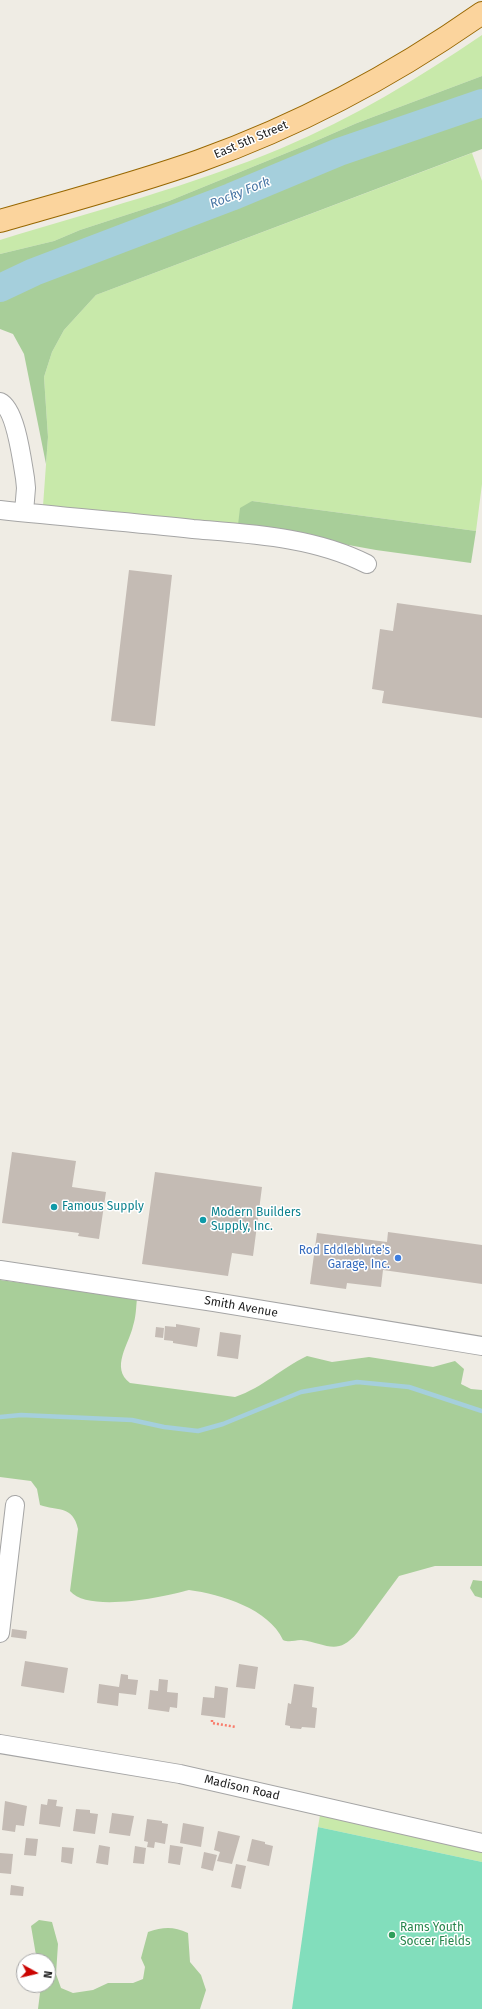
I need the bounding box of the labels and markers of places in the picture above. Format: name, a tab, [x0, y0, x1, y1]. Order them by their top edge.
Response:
place label: Famous Supply	[62, 1200, 144, 1214]
marker: Famous Supply	[49, 1202, 59, 1212]
place label: Modern Builders Supply, Inc.	[211, 1206, 301, 1234]
marker: Modern Builders Supply, Inc.	[198, 1215, 208, 1225]
place label: Rod Eddleblute's Garage, Inc.	[299, 1244, 390, 1272]
marker: Rod Eddleblute's Garage, Inc.	[393, 1253, 403, 1263]
place label: Rams Youth Soccer Fields	[400, 1921, 471, 1949]
marker: Rams Youth Soccer Fields	[387, 1930, 397, 1940]

